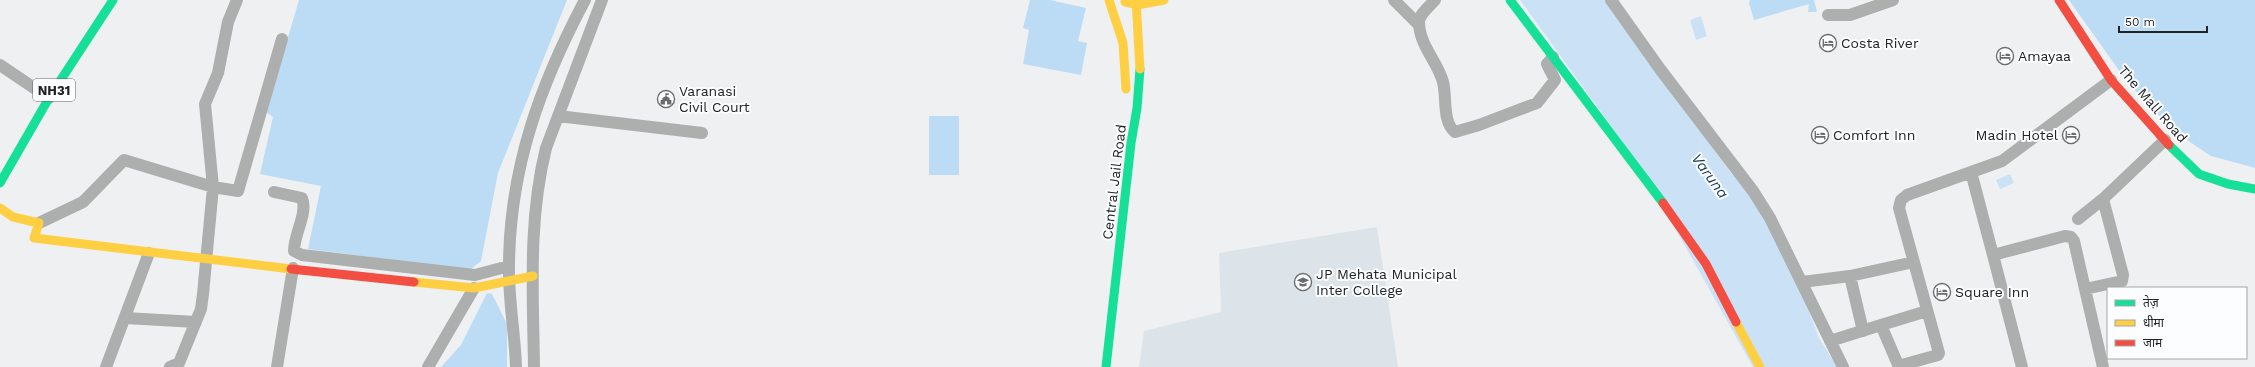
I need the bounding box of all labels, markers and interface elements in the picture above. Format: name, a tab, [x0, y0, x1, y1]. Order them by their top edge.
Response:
scale bar	[2119, 8, 2207, 34]
text: 50 m	[2125, 15, 2155, 29]
hotel icon: Costa River	[1818, 33, 1838, 53]
place label: Costa River	[1841, 35, 1919, 51]
hotel icon: Amayaa	[1995, 46, 2015, 66]
place label: Amayaa	[2018, 48, 2071, 64]
street label: The Mall Road	[2115, 62, 2191, 146]
road number: NH31	[33, 79, 75, 101]
place label: Varanasi Civil Court	[679, 83, 750, 115]
public building icon: Varanasi Civil Court	[656, 89, 676, 109]
street label: Central Jail Road	[1099, 124, 1129, 240]
hotel icon: Comfort Inn	[1810, 125, 1830, 145]
hotel icon: Madin Hotel	[2061, 125, 2081, 145]
place label: Comfort Inn	[1833, 127, 1915, 143]
place label: Madin Hotel	[1976, 127, 2059, 143]
water label: Varuna	[1688, 150, 1732, 202]
place label: JP Mehata Municipal Inter College	[1316, 266, 1458, 298]
school or university icon: JP Mehata Municipal Inter College	[1293, 272, 1313, 292]
hotel icon: Square Inn	[1932, 282, 1952, 302]
place label: Square Inn	[1955, 284, 2029, 300]
legend	[2107, 287, 2247, 359]
text: तेज़	[2143, 295, 2160, 310]
text: धीमा	[2143, 315, 2165, 330]
text: जाम	[2143, 336, 2163, 350]

